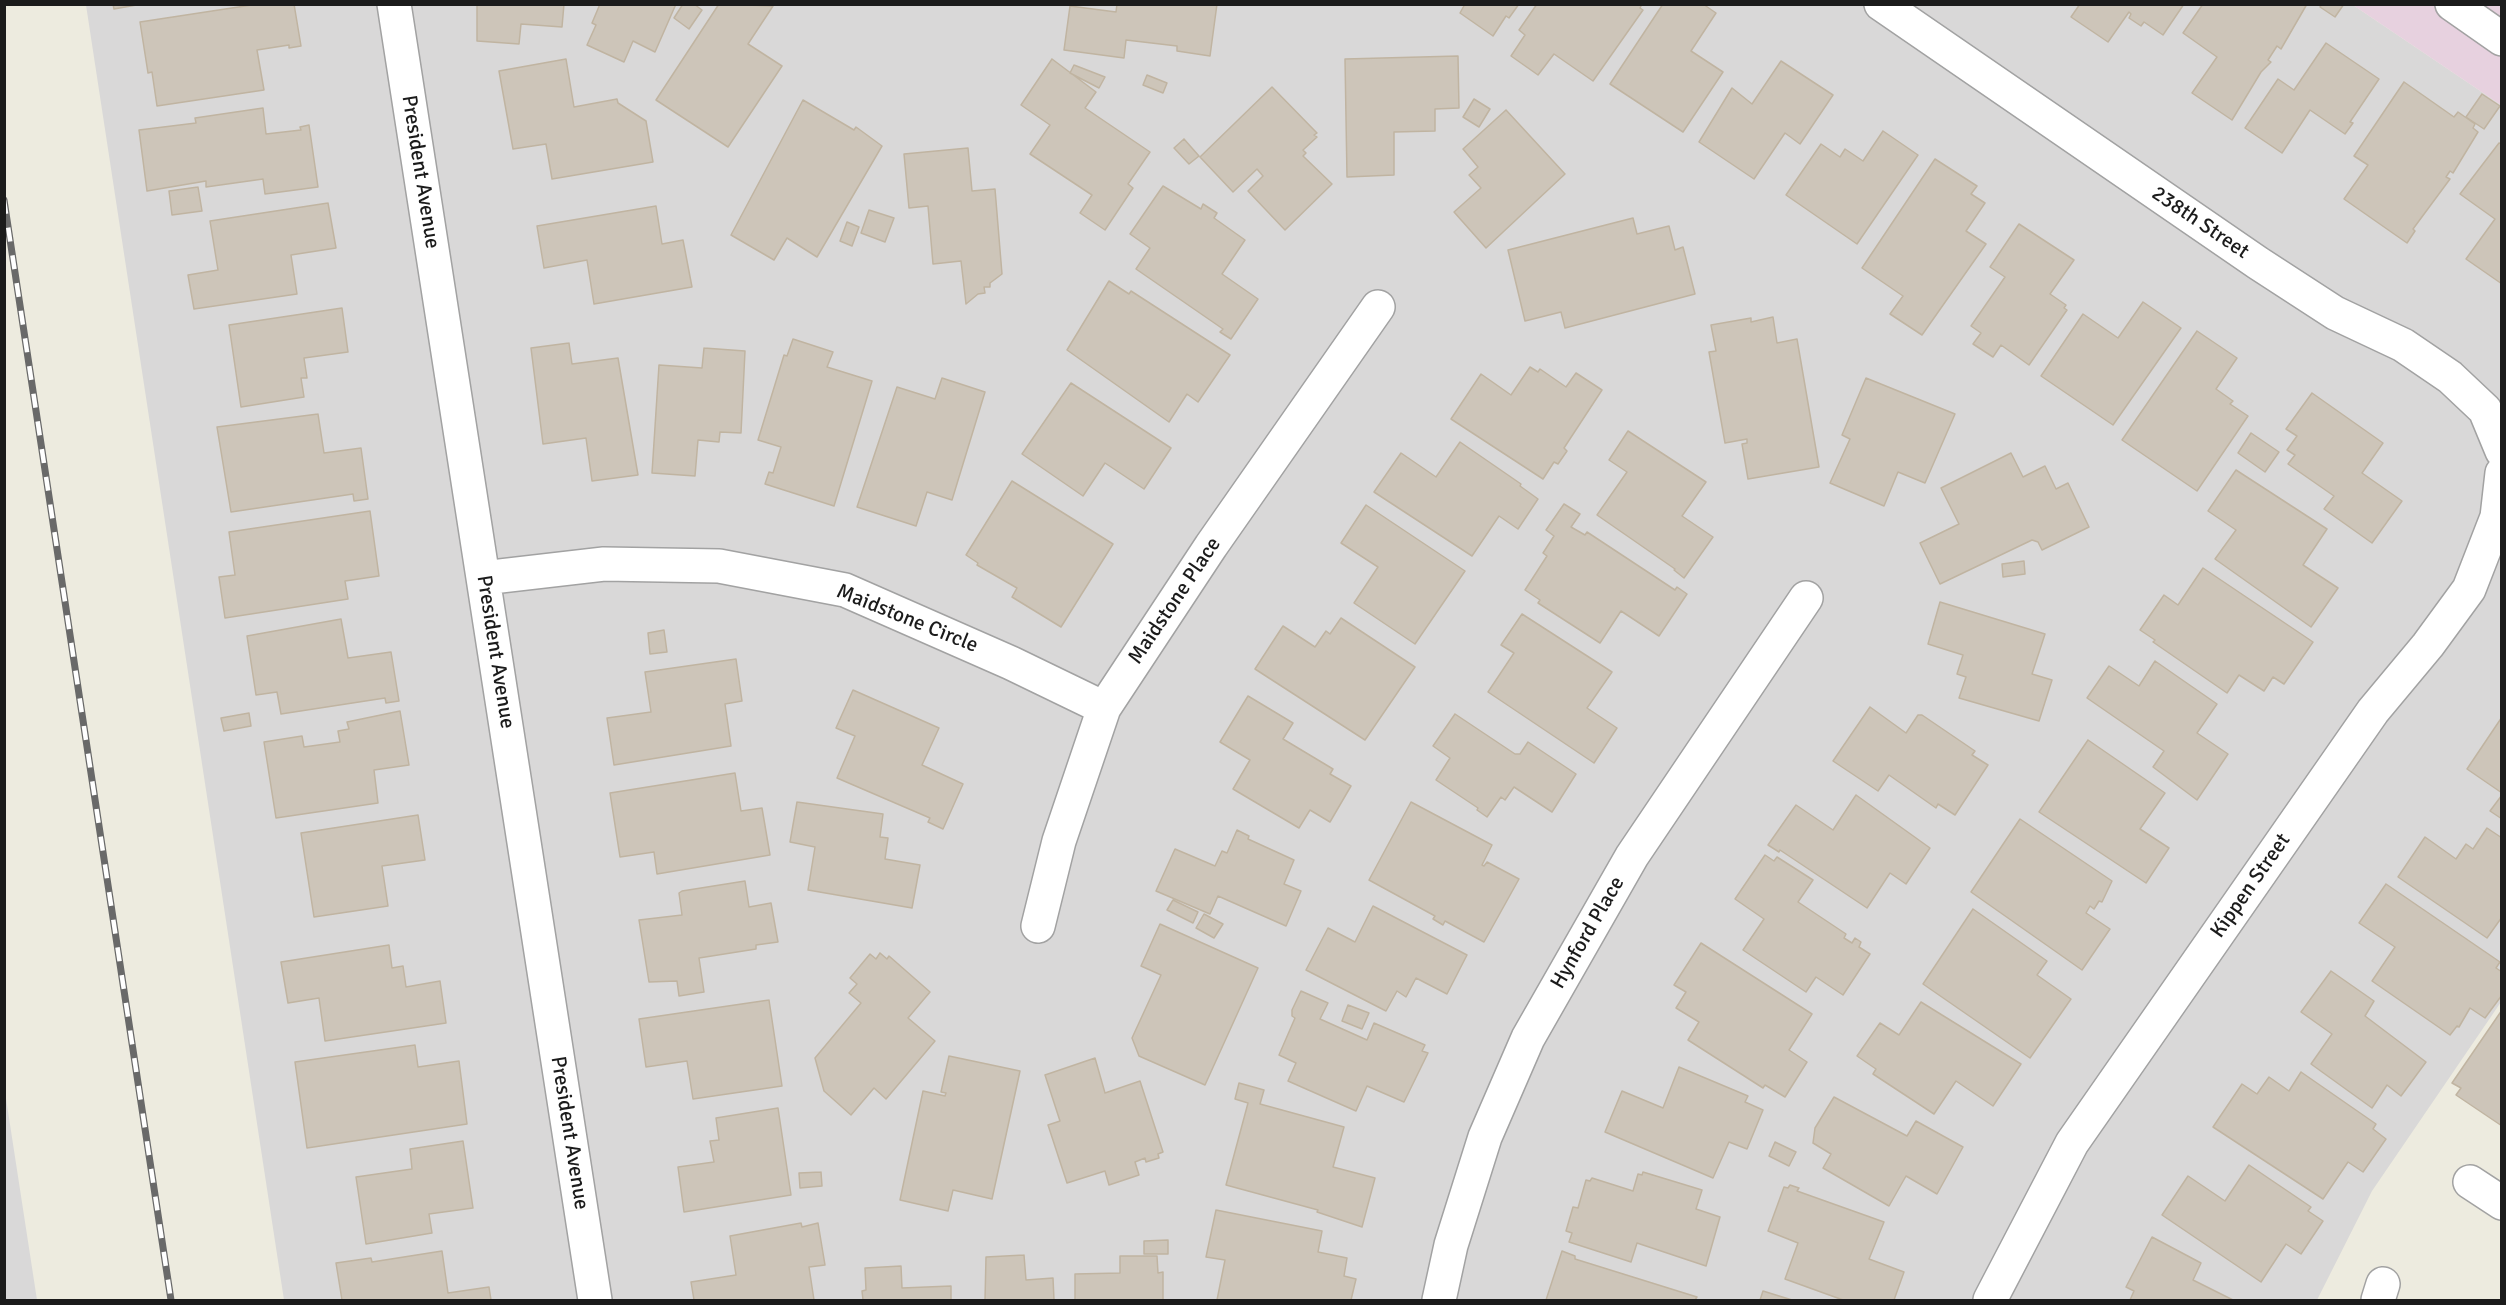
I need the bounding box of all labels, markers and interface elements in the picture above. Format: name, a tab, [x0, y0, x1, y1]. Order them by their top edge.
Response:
street label: President Avenue	[395, 93, 445, 251]
street label: 238th Street	[2146, 181, 2254, 265]
street label: Maidstone Place	[1123, 533, 1227, 669]
street label: President Avenue	[470, 573, 520, 731]
street label: Maidstone Circle	[833, 579, 981, 659]
street label: Kippen Street	[2206, 829, 2296, 943]
street label: Hynford Place	[1546, 872, 1630, 994]
street label: President Avenue	[544, 1054, 594, 1212]

